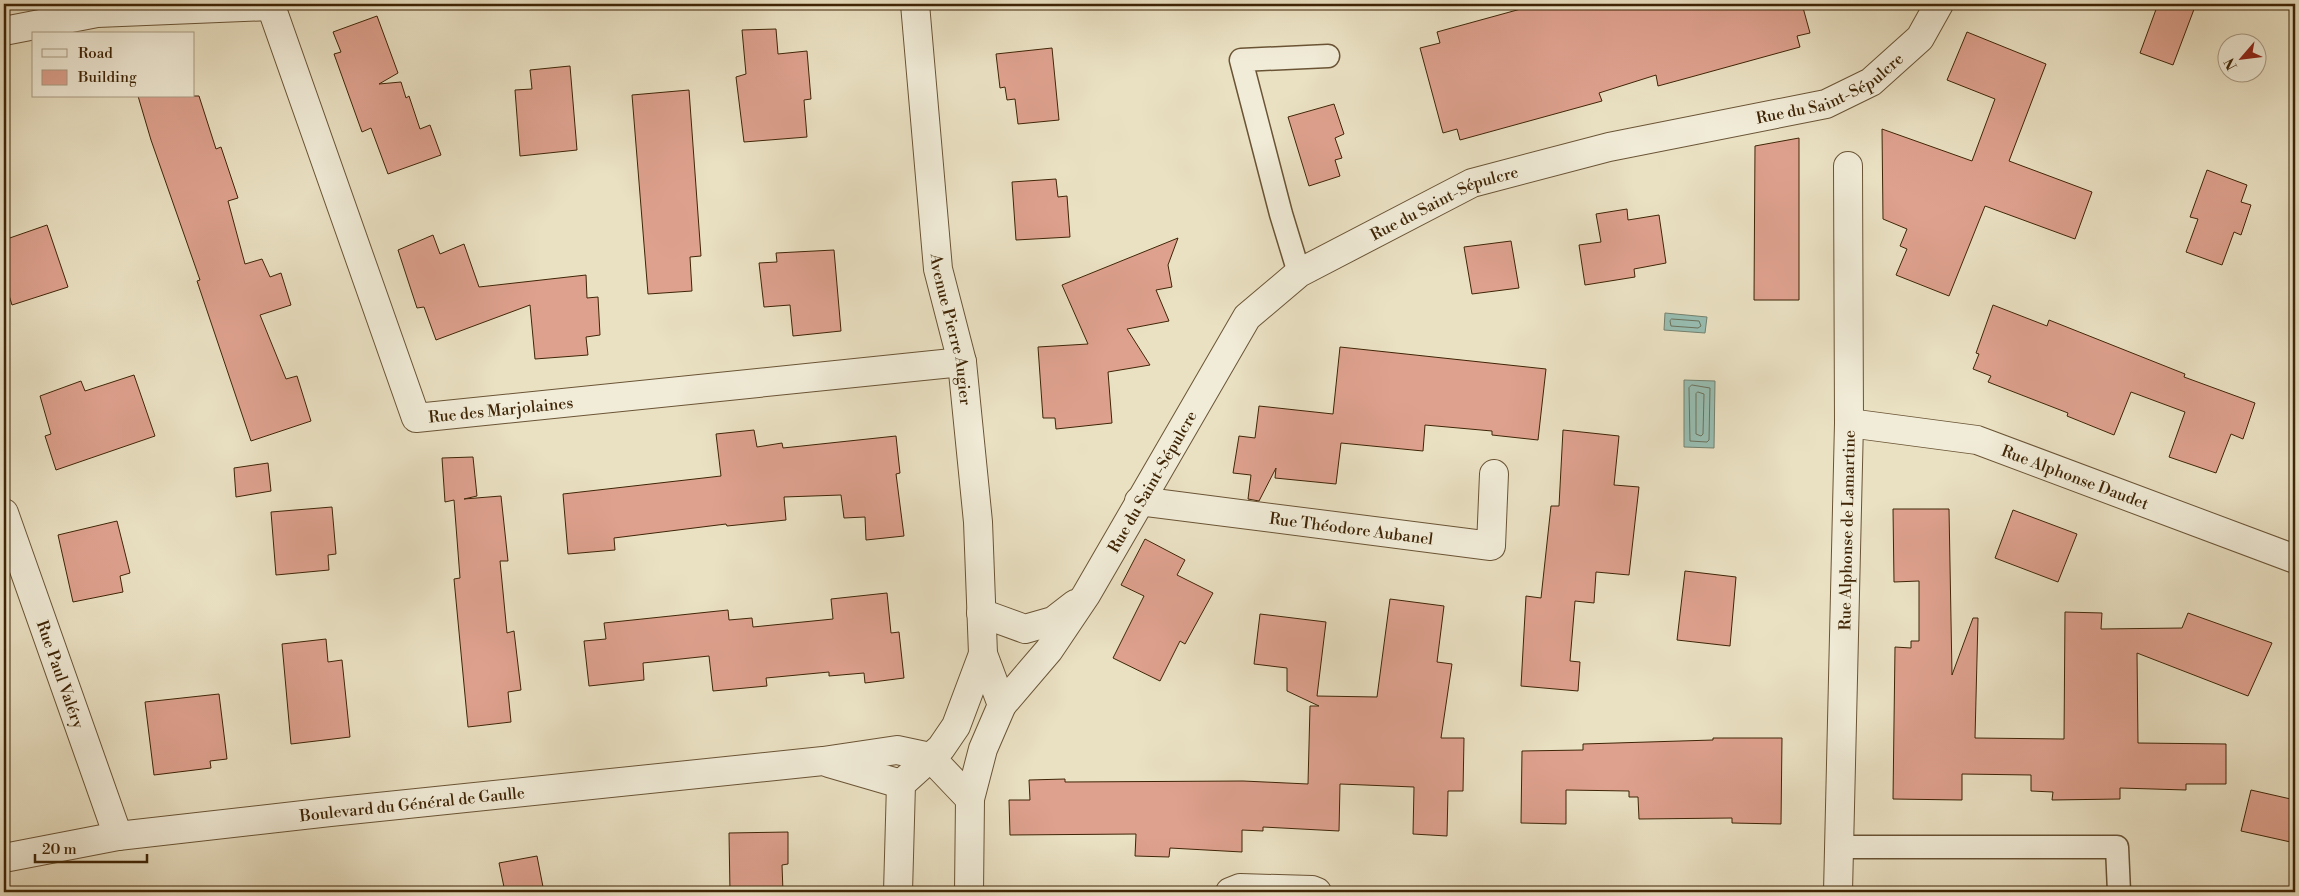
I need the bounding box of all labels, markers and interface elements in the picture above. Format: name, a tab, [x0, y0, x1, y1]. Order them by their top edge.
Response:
legend	[32, 32, 195, 98]
north arrow	[2216, 32, 2266, 82]
text: Road	[78, 44, 113, 63]
street label: Rue du Saint-Sépulcre	[1754, 49, 1908, 129]
text: N	[2221, 55, 2242, 73]
text: Building	[77, 68, 137, 87]
street label: Rue du Saint-Sépulcre	[1367, 162, 1521, 245]
street label: Avenue Pierre Augier	[926, 252, 975, 406]
street label: Rue des Marjolaines	[427, 393, 574, 428]
street label: Rue du Saint-Sépulcre	[1104, 407, 1202, 556]
street label: Rue Alphonse de Lamartine	[1835, 430, 1860, 631]
street label: Rue Alphonse Daudet	[1999, 441, 2152, 514]
street label: Rue Théodore Aubanel	[1268, 509, 1435, 550]
street label: Rue Paul Valéry	[32, 618, 88, 732]
street label: Boulevard du Général de Gaulle	[297, 783, 526, 826]
scale bar	[35, 831, 148, 863]
text: 20 m	[42, 840, 77, 859]

